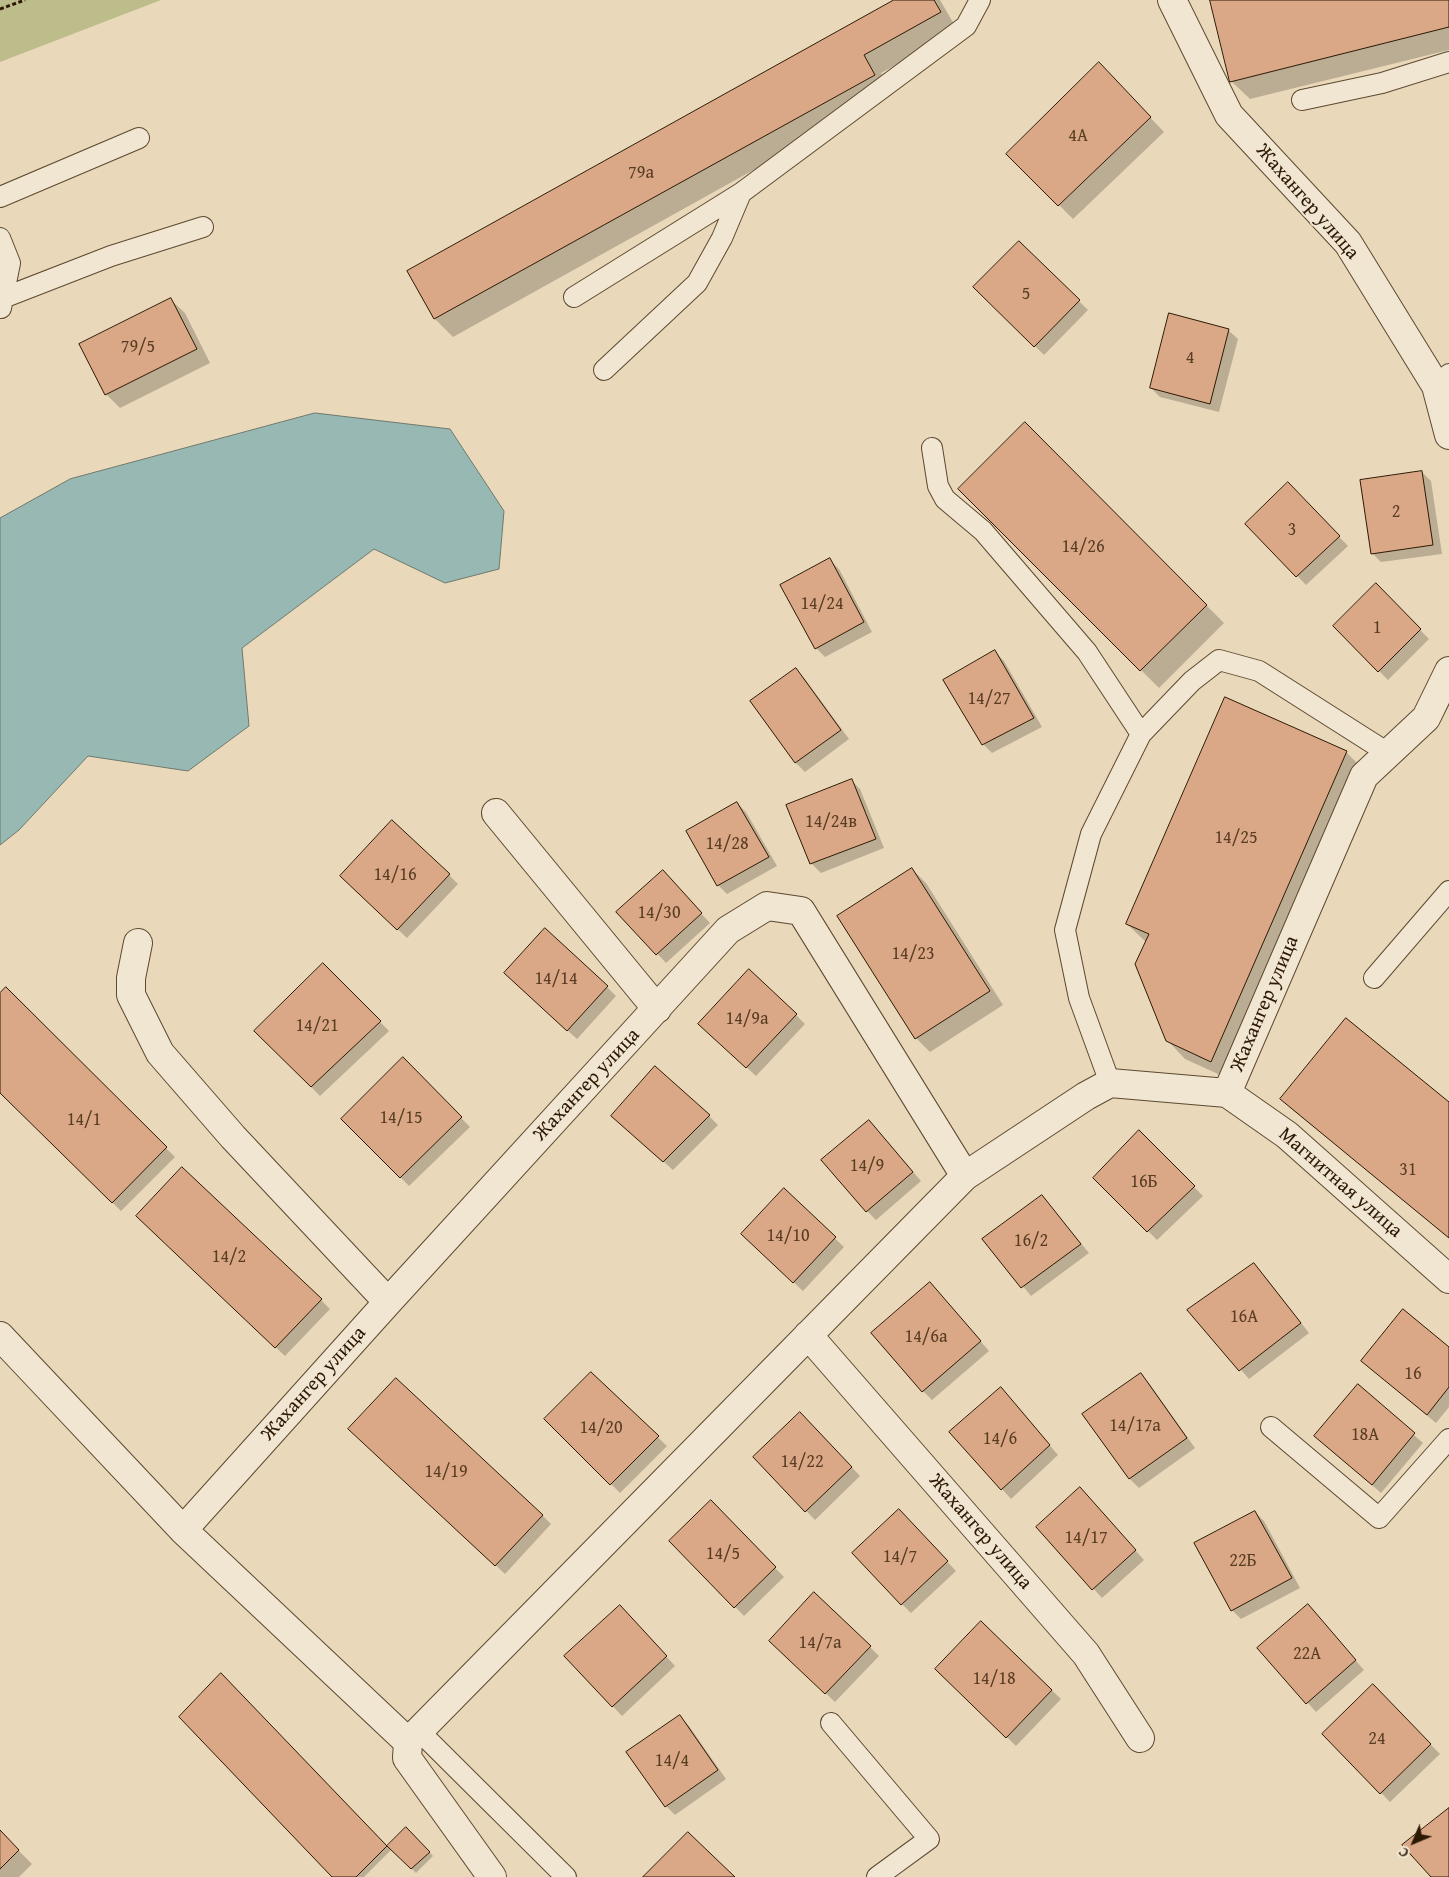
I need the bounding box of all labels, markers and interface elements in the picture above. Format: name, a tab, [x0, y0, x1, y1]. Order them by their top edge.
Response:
house number: 4А	[1068, 125, 1088, 147]
street label: Жахангер улица	[1250, 139, 1364, 265]
house number: 79а	[628, 162, 654, 184]
house number: 5	[1022, 283, 1030, 305]
house number: 79/5	[121, 336, 155, 358]
house number: 4	[1186, 347, 1194, 369]
house number: 2	[1392, 501, 1400, 523]
house number: 3	[1288, 519, 1296, 541]
house number: 14/26	[1061, 536, 1105, 558]
house number: 14/24	[800, 593, 844, 615]
house number: 1	[1373, 617, 1381, 639]
house number: 14/27	[967, 688, 1011, 710]
house number: 14/24в	[805, 811, 857, 833]
house number: 14/25	[1214, 827, 1258, 849]
house number: 14/28	[705, 833, 749, 855]
house number: 14/16	[373, 864, 417, 886]
house number: 14/30	[637, 902, 681, 924]
street label: Жахангер улица	[1226, 932, 1304, 1076]
house number: 14/23	[891, 943, 935, 965]
house number: 14/14	[534, 968, 578, 990]
house number: 14/9а	[725, 1008, 769, 1030]
house number: 14/21	[295, 1015, 339, 1037]
street label: Жахангер улица	[529, 1024, 645, 1146]
house number: 14/15	[379, 1107, 423, 1129]
house number: 14/1	[67, 1109, 101, 1131]
street label: Магнитная улица	[1273, 1123, 1407, 1243]
house number: 14/9	[850, 1155, 884, 1177]
house number: 31	[1399, 1159, 1417, 1181]
house number: 16Б	[1130, 1171, 1158, 1193]
house number: 14/10	[766, 1225, 810, 1247]
house number: 16/2	[1014, 1230, 1048, 1252]
house number: 14/2	[212, 1246, 246, 1268]
house number: 16А	[1230, 1306, 1258, 1328]
street label: Жахангер улица	[256, 1322, 372, 1446]
house number: 14/6а	[904, 1326, 948, 1348]
house number: 16	[1404, 1363, 1422, 1385]
house number: 14/17а	[1109, 1415, 1161, 1437]
house number: 14/20	[579, 1417, 623, 1439]
house number: 18А	[1351, 1424, 1379, 1446]
house number: 14/6	[983, 1428, 1017, 1450]
house number: 14/22	[780, 1451, 824, 1473]
house number: 14/19	[424, 1461, 468, 1483]
street label: Жахангер улица	[923, 1469, 1037, 1595]
house number: 14/17	[1064, 1527, 1108, 1549]
house number: 14/5	[706, 1543, 740, 1565]
house number: 14/7	[883, 1546, 917, 1568]
house number: 22Б	[1229, 1550, 1257, 1572]
house number: 14/7а	[798, 1632, 842, 1654]
house number: 22А	[1293, 1643, 1321, 1665]
house number: 14/18	[972, 1668, 1016, 1690]
house number: 24	[1368, 1728, 1386, 1750]
house number: 14/4	[655, 1750, 689, 1772]
north arrow	[1389, 1817, 1439, 1867]
text: С	[1394, 1843, 1413, 1862]

